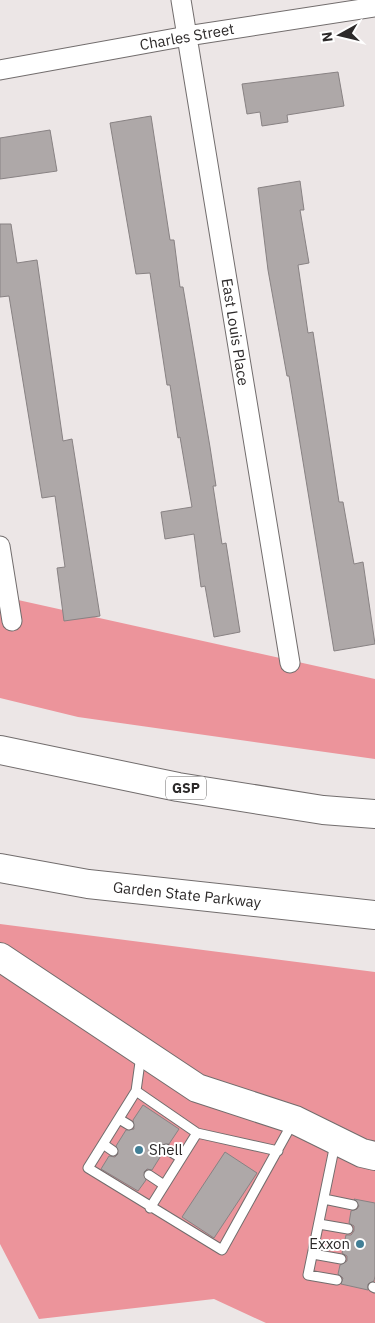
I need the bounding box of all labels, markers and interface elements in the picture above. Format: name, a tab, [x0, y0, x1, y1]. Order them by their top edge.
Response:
north arrow	[315, 10, 365, 60]
street label: Charles Street	[138, 19, 236, 54]
text: N	[318, 31, 337, 43]
street label: East Louis Place	[218, 277, 253, 387]
road number: GSP	[166, 776, 206, 800]
street label: Garden State Parkway	[112, 877, 263, 912]
place label: Shell	[149, 1140, 183, 1159]
marker: Shell	[133, 1144, 145, 1156]
place label: Exxon	[309, 1234, 350, 1253]
marker: Exxon	[354, 1238, 366, 1250]

